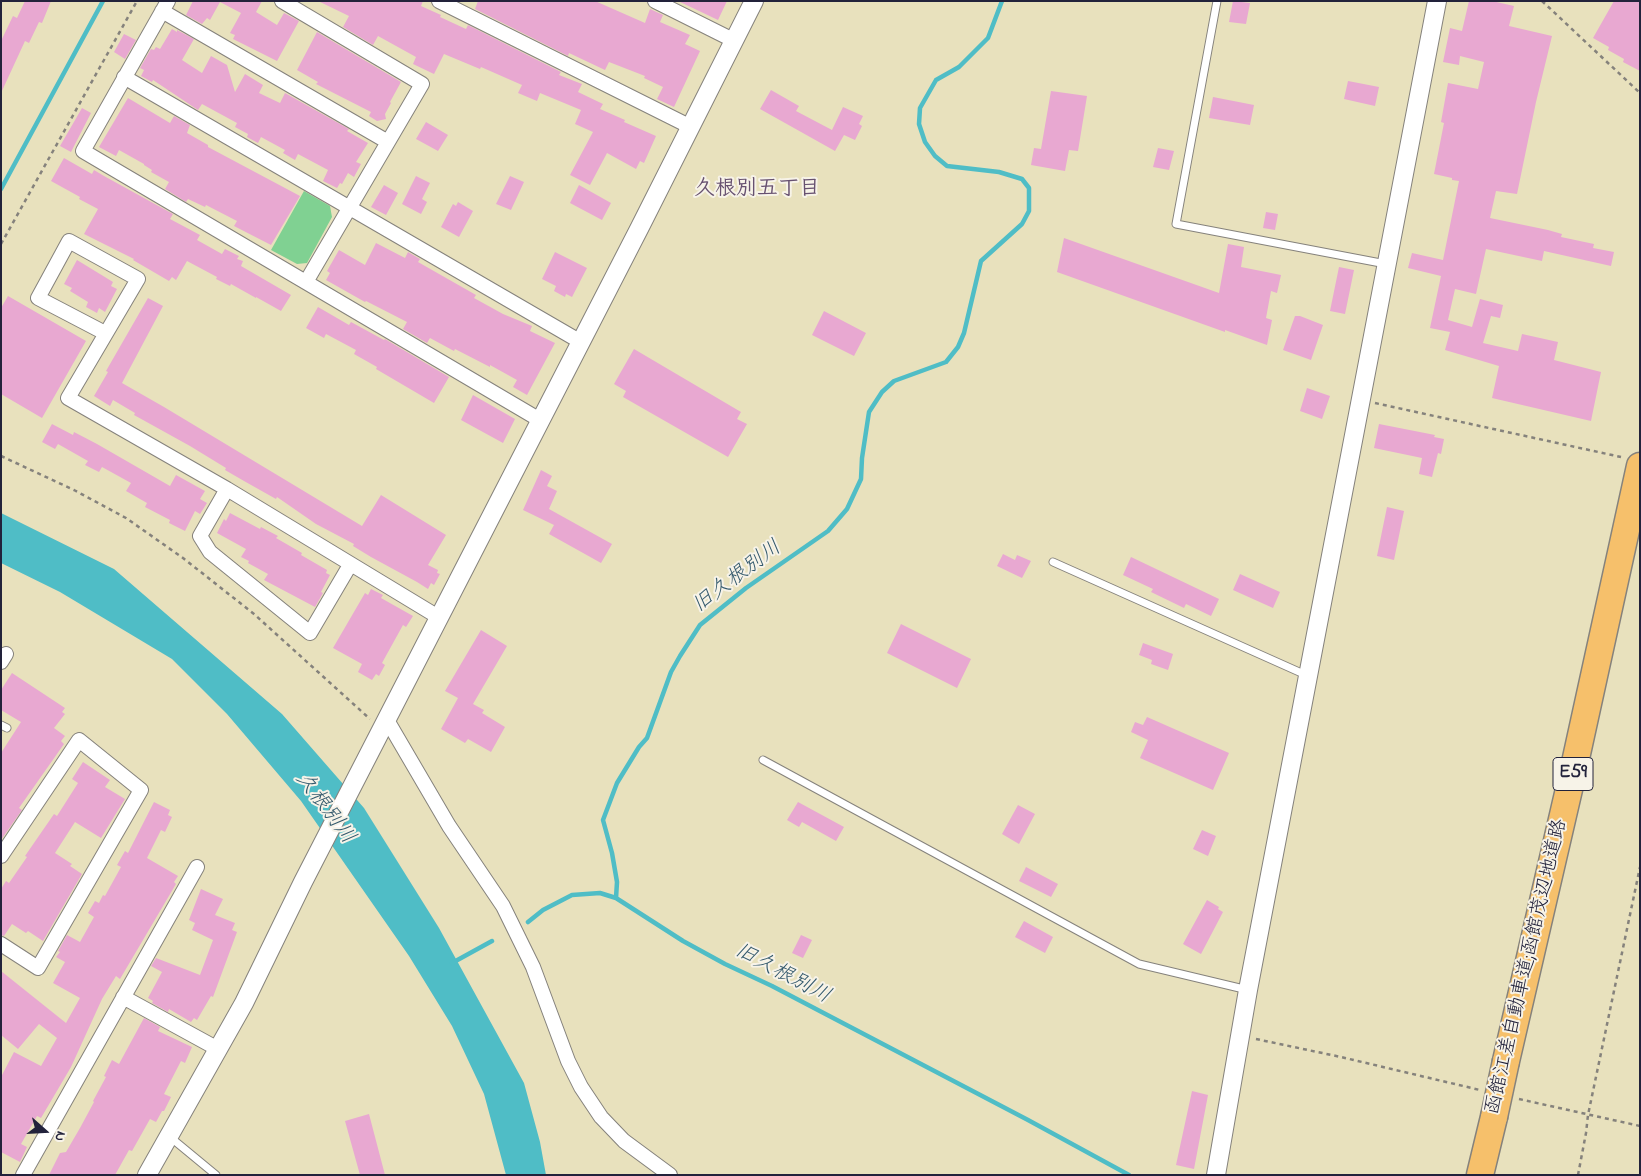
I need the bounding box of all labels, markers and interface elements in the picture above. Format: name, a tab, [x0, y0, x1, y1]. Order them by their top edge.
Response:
district label: 久根別五丁目	[694, 178, 820, 204]
water label: 旧久根別川	[688, 536, 788, 620]
road number: E59	[1553, 758, 1593, 791]
water label: 久根別川	[289, 768, 359, 850]
street label: 函館江差自動車道;函館茂辺地道路	[1482, 817, 1574, 1117]
water label: 旧久根別川	[730, 939, 834, 1011]
north arrow	[20, 1106, 70, 1156]
text: N	[48, 1128, 71, 1144]

